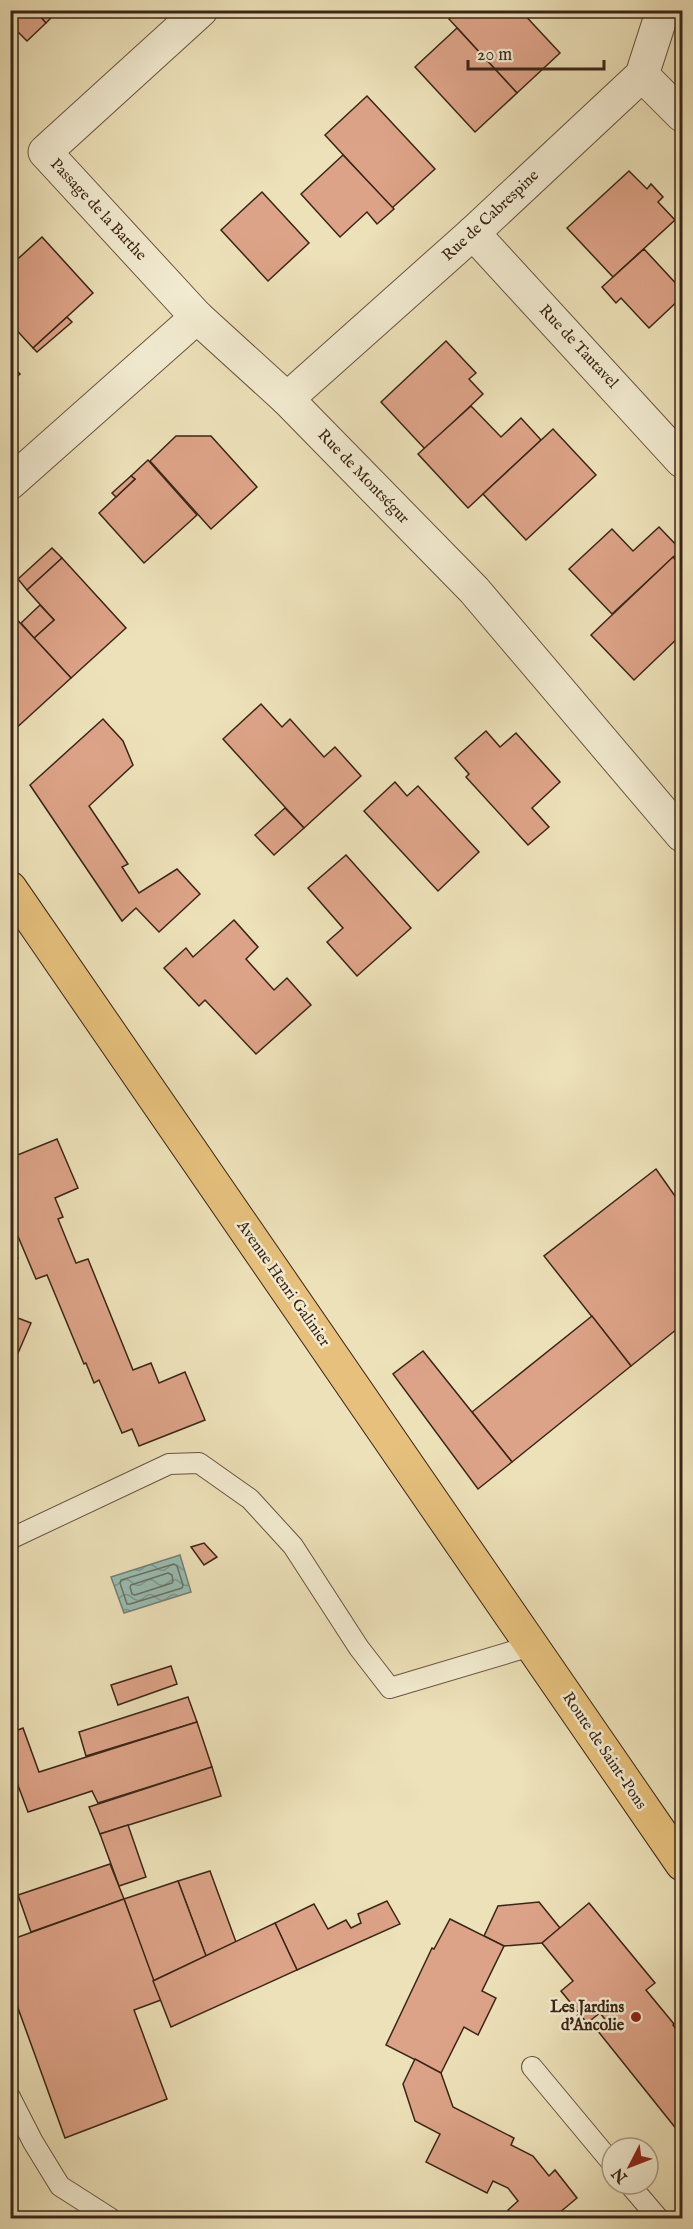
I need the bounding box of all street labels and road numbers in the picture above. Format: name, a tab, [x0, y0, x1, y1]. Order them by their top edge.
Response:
street label: Passage de la Barthe	[45, 155, 151, 265]
street label: Rue de Cabrespine	[438, 166, 544, 266]
street label: Rue de Tautavel	[534, 301, 622, 393]
street label: Rue de Montségur	[313, 426, 413, 529]
street label: Avenue Henri Galinier	[231, 1216, 334, 1351]
street label: Route de Saint-Pons	[557, 1689, 651, 1814]

